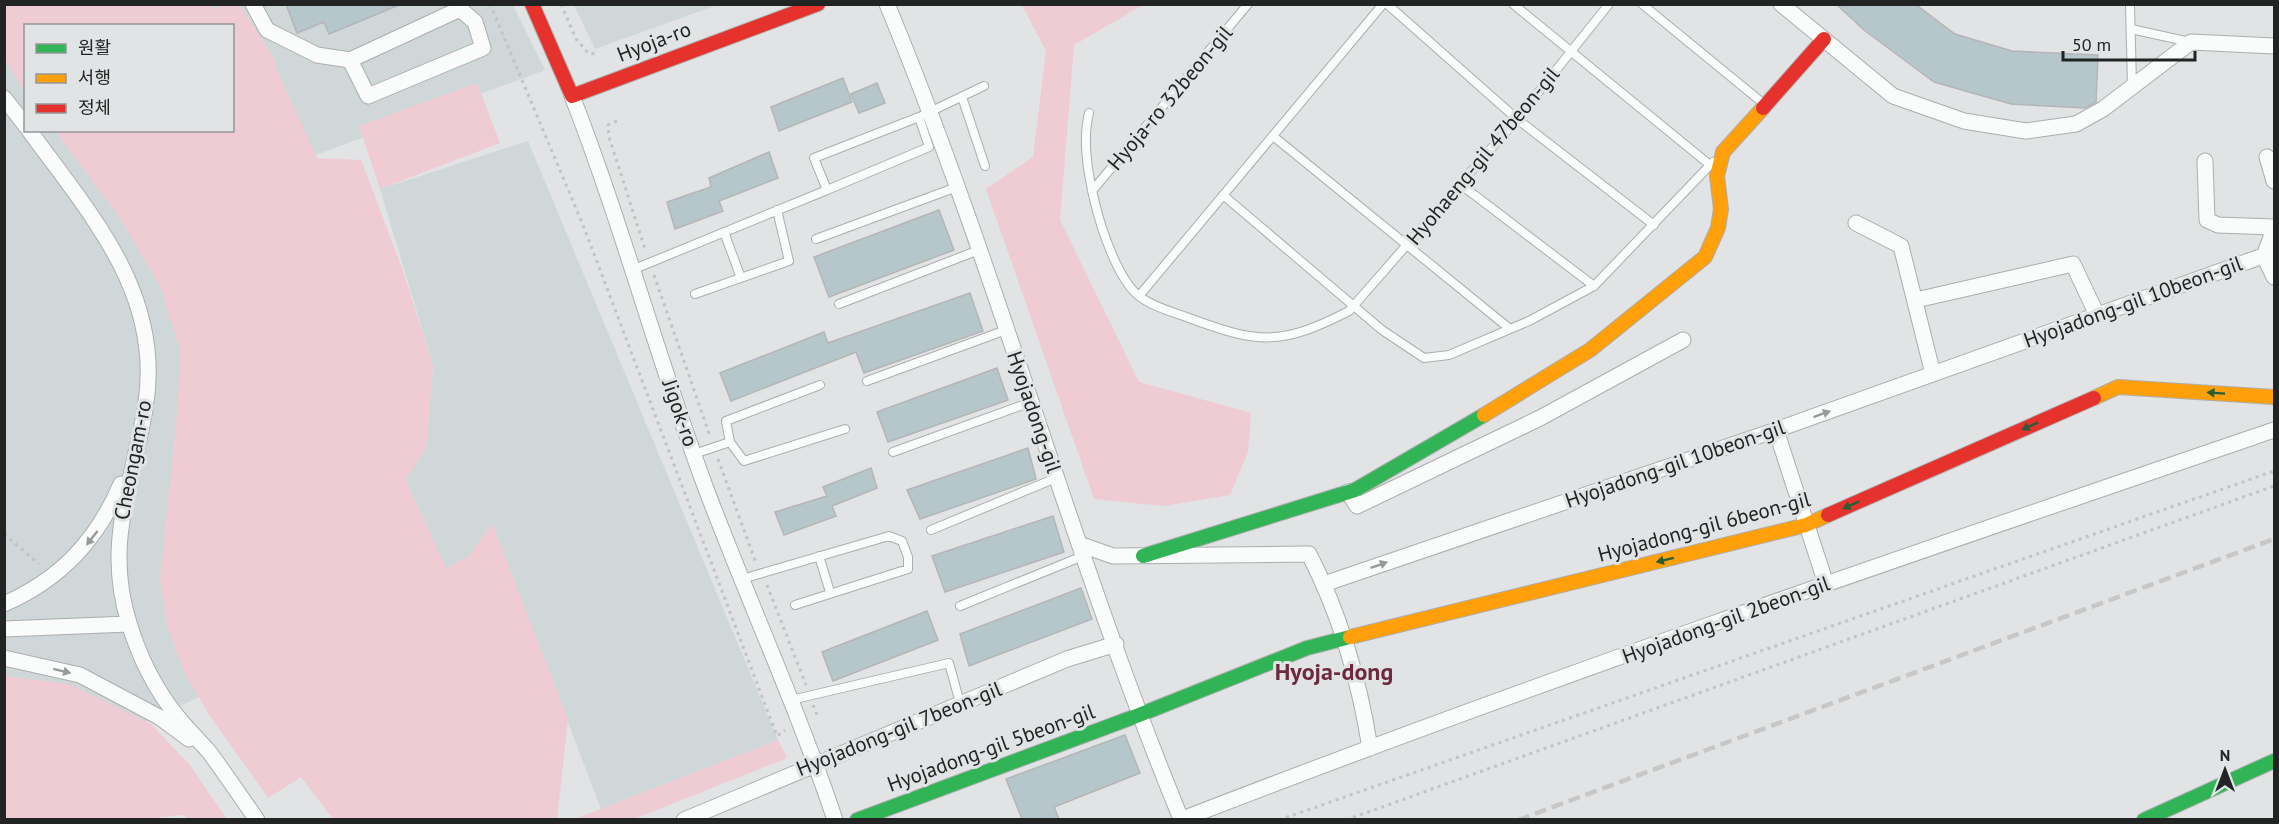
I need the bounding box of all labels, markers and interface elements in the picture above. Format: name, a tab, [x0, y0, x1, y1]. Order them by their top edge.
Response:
street label: Hyoja-ro	[613, 15, 695, 68]
street label: Hyoja-ro 32beon-gil	[1101, 20, 1238, 175]
legend	[24, 24, 234, 132]
scale bar	[2063, 24, 2195, 62]
text: 50 m	[2072, 33, 2111, 56]
text: 원활	[78, 36, 111, 59]
street label: Hyohaeng-gil 47beon-gil	[1400, 61, 1565, 250]
text: 서행	[78, 66, 111, 89]
text: 정체	[78, 96, 111, 119]
street label: Hyojadong-gil 10beon-gil	[2020, 249, 2246, 354]
street label: Hyojadong-gil	[1001, 347, 1068, 476]
street label: Jigok-ro	[656, 375, 705, 450]
one-way arrow	[2207, 389, 2226, 398]
street label: Cheongam-ro	[108, 398, 157, 522]
one-way arrow	[1813, 408, 1831, 418]
street label: Hyojadong-gil 10beon-gil	[1561, 413, 1788, 514]
one-way arrow	[2020, 421, 2038, 431]
street label: Hyojadong-gil 6beon-gil	[1595, 485, 1813, 568]
one-way arrow	[1842, 500, 1860, 510]
one-way arrow	[85, 530, 98, 546]
one-way arrow	[1656, 556, 1674, 566]
one-way arrow	[1370, 560, 1388, 569]
street label: Hyojadong-gil 2beon-gil	[1618, 569, 1833, 670]
district label: Hyoja-dong	[1275, 656, 1393, 687]
one-way arrow	[52, 666, 71, 676]
street label: Hyojadong-gil 7beon-gil	[792, 675, 1005, 782]
street label: Hyojadong-gil 5beon-gil	[883, 697, 1098, 798]
north arrow	[2195, 740, 2255, 800]
text: N	[2220, 745, 2230, 765]

